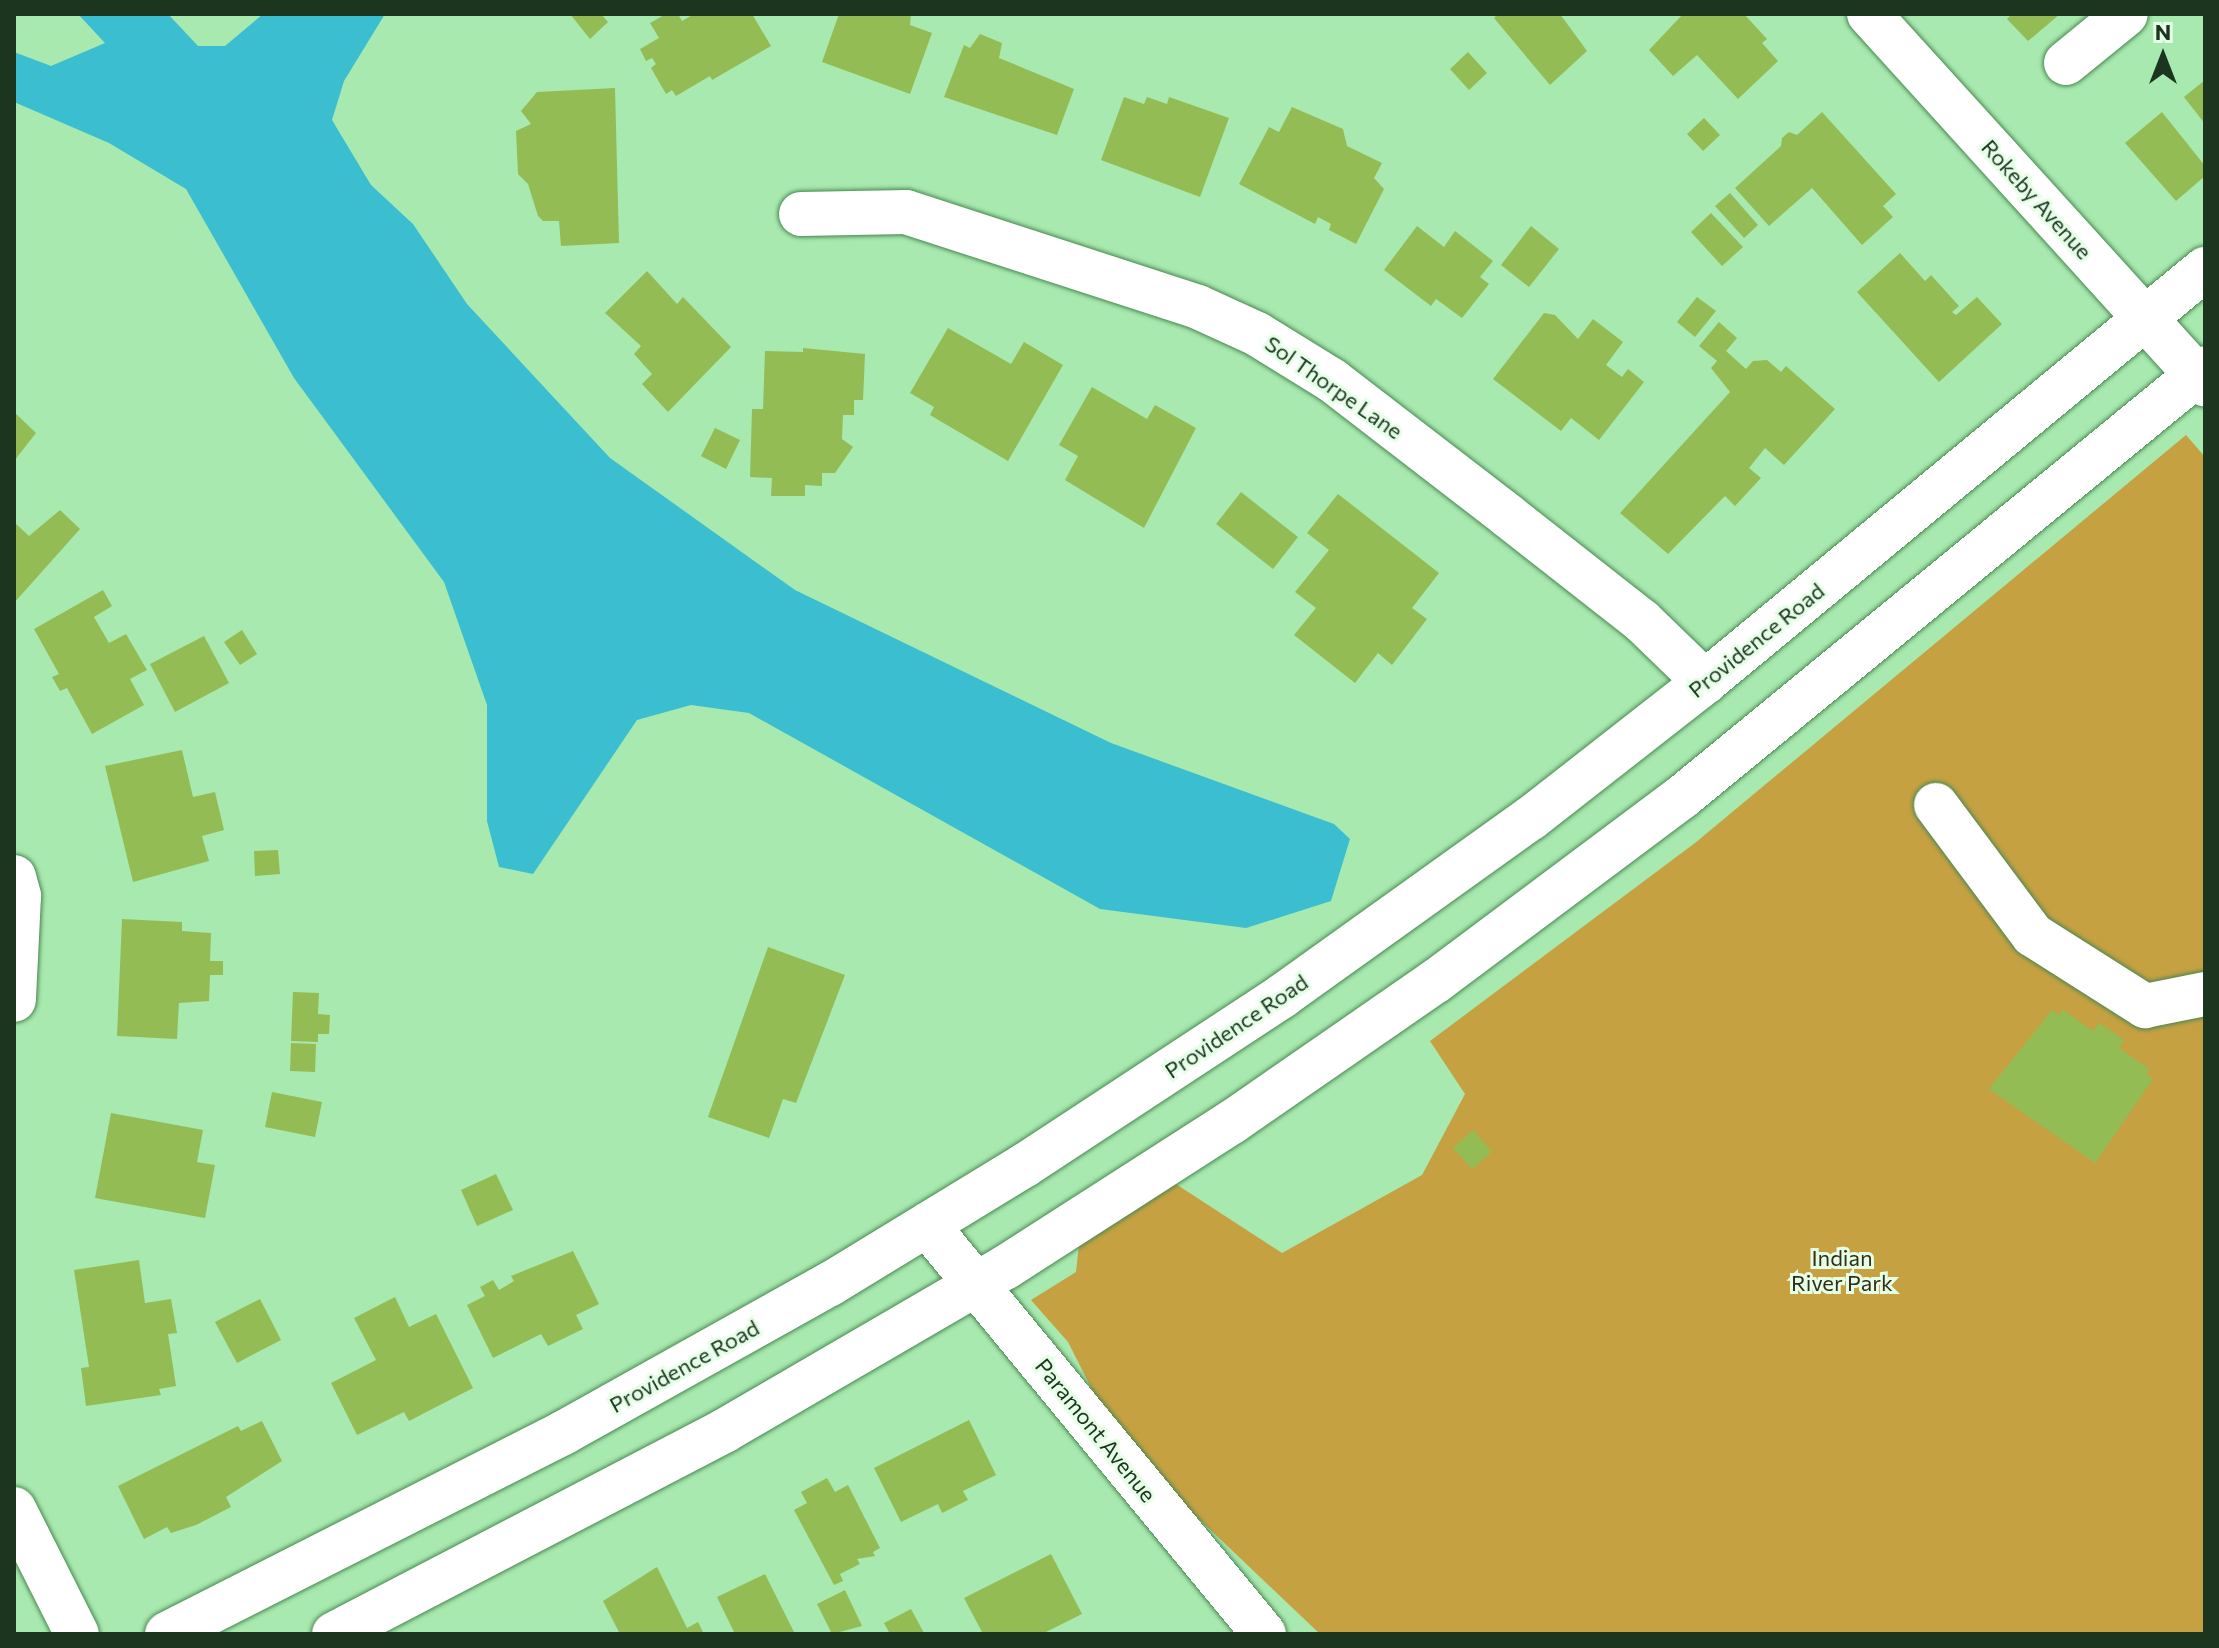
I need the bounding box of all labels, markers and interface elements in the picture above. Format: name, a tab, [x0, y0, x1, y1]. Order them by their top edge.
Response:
north arrow	[2123, 16, 2203, 96]
text: N	[2155, 18, 2171, 45]
street label: Rokeby Avenue	[1976, 134, 2098, 264]
street label: Sol Thorpe Lane	[1260, 330, 1408, 444]
street label: Providence Road	[1683, 577, 1829, 703]
street label: Providence Road	[1159, 968, 1313, 1084]
park label: Indian River Park	[1791, 1244, 1893, 1296]
street label: Providence Road	[605, 1314, 763, 1418]
street label: Paramont Avenue	[1030, 1353, 1162, 1507]

